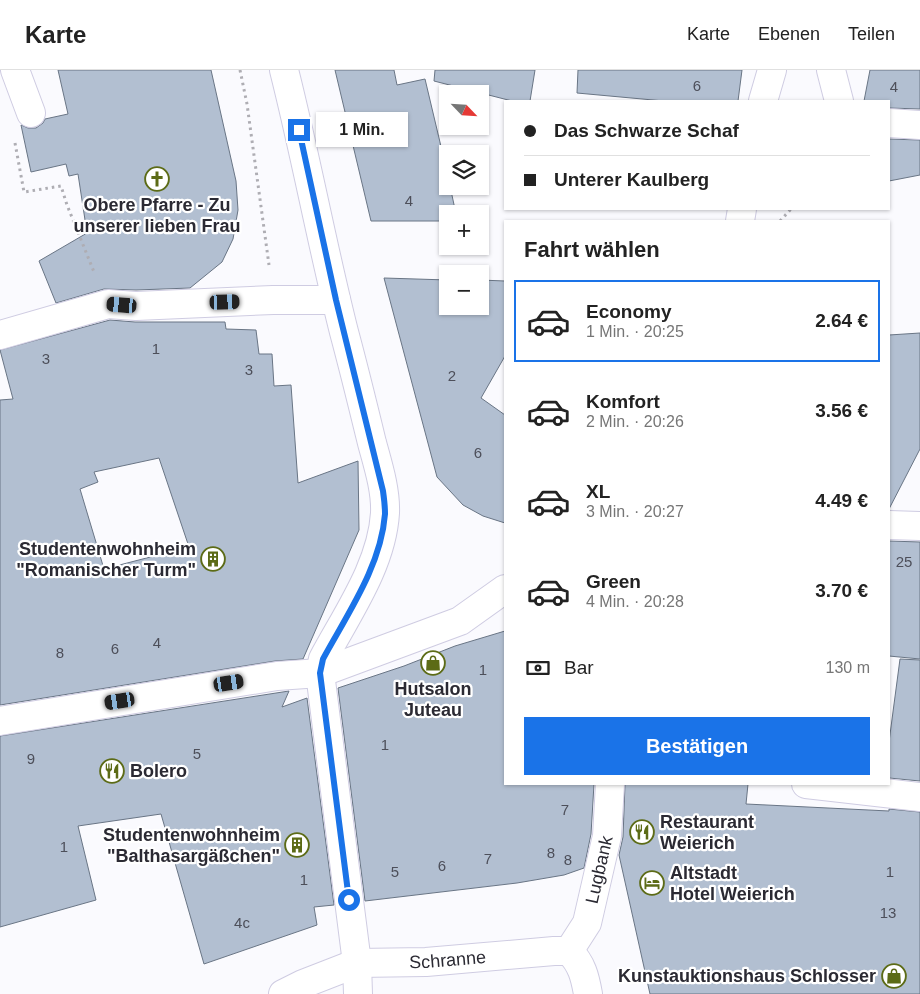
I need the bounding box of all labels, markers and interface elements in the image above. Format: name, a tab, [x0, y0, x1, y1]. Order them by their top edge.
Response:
text: Karte	[25, 21, 86, 48]
text: Karte	[687, 24, 730, 44]
text: Ebenen	[758, 24, 820, 44]
text: Teilen	[848, 24, 895, 44]
house number: 6	[693, 77, 701, 94]
house number: 4	[890, 78, 898, 95]
north arrow	[439, 85, 489, 135]
map controls	[439, 85, 489, 315]
callout: 1 Min.	[316, 112, 409, 148]
route end	[288, 119, 310, 141]
text: Das Schwarze Schaf	[554, 120, 739, 141]
text: 1 Min.	[339, 121, 385, 138]
button: layers	[439, 145, 489, 195]
church icon: Obere Pfarre - Zu unserer lieben Frau	[144, 166, 170, 192]
text: Unterer Kaulberg	[554, 169, 709, 190]
house number: 4	[405, 192, 413, 209]
place label: Obere Pfarre - Zu unserer lieben Frau	[73, 195, 241, 236]
button: +	[439, 205, 489, 255]
text: Fahrt wählen	[524, 237, 660, 262]
button: −	[439, 265, 489, 315]
car	[209, 294, 240, 310]
car	[106, 296, 137, 314]
icon: car	[526, 299, 571, 344]
text: Economy	[586, 301, 672, 322]
text: 2.64 €	[815, 310, 868, 331]
text: 1 Min. · 20:25	[586, 323, 684, 340]
house number: 1	[152, 340, 160, 357]
house number: 3	[42, 350, 50, 367]
house number: 3	[245, 361, 253, 378]
house number: 2	[448, 367, 456, 384]
icon: car	[526, 389, 571, 434]
text: Komfort	[586, 391, 660, 412]
text: 3.56 €	[815, 400, 868, 421]
text: 2 Min. · 20:26	[586, 413, 684, 430]
house number: 6	[474, 444, 482, 461]
icon: car	[526, 479, 571, 524]
text: XL	[586, 481, 610, 502]
text: 4.49 €	[815, 490, 868, 511]
text: 3 Min. · 20:27	[586, 503, 684, 520]
place label: Studentenwohnheim "Romanischer Turm"	[16, 539, 196, 580]
building icon: Studentenwohnheim "Romanischer Turm"	[200, 546, 226, 572]
house number: 25	[896, 553, 912, 570]
icon: car	[526, 569, 571, 614]
text: Green	[586, 571, 641, 592]
text: 3.70 €	[815, 580, 868, 601]
text: 4 Min. · 20:28	[586, 593, 684, 610]
house number: 4	[153, 634, 161, 651]
house number: 6	[111, 640, 119, 657]
house number: 8	[56, 644, 64, 661]
shop icon: Hutsalon Juteau	[420, 650, 446, 676]
icon: cash	[524, 654, 552, 682]
text: Bar	[564, 657, 594, 678]
text: 130 m	[826, 659, 870, 676]
house number: 1	[479, 661, 487, 678]
car	[213, 673, 244, 693]
place label: Hutsalon Juteau	[394, 679, 472, 720]
car	[104, 691, 135, 711]
button: Bestätigen	[524, 717, 870, 775]
house number: 1	[381, 736, 389, 753]
house number: 5	[193, 745, 201, 762]
house number: 9	[27, 750, 35, 767]
restaurant icon: Bolero	[99, 758, 125, 784]
place label: Bolero	[130, 761, 187, 781]
house number: 7	[561, 801, 569, 818]
place label: Restaurant Weierich	[660, 812, 754, 853]
restaurant icon: Restaurant Weierich	[629, 819, 655, 845]
place label: Studentenwohnheim "Balthasargäßchen"	[103, 825, 280, 866]
building icon: Studentenwohnheim "Balthasargäßchen"	[284, 832, 310, 858]
street label: Lugbank	[582, 833, 617, 906]
house number: 1	[60, 838, 68, 855]
house number: 8	[547, 844, 555, 861]
house number: 7	[484, 850, 492, 867]
house number: 8	[564, 851, 572, 868]
house number: 6	[438, 857, 446, 874]
house number: 5	[391, 863, 399, 880]
place label: Altstadt Hotel Weierich	[670, 863, 795, 904]
house number: 1	[886, 863, 894, 880]
hotel icon: Altstadt Hotel Weierich	[639, 870, 665, 896]
house number: 1	[300, 871, 308, 888]
route start	[338, 889, 360, 911]
house number: 13	[880, 904, 896, 921]
house number: 4c	[234, 914, 250, 931]
street label: Schranne	[409, 947, 487, 972]
shop icon: Kunstauktionshaus Schlosser	[881, 963, 907, 989]
place label: Kunstauktionshaus Schlosser	[618, 966, 876, 986]

